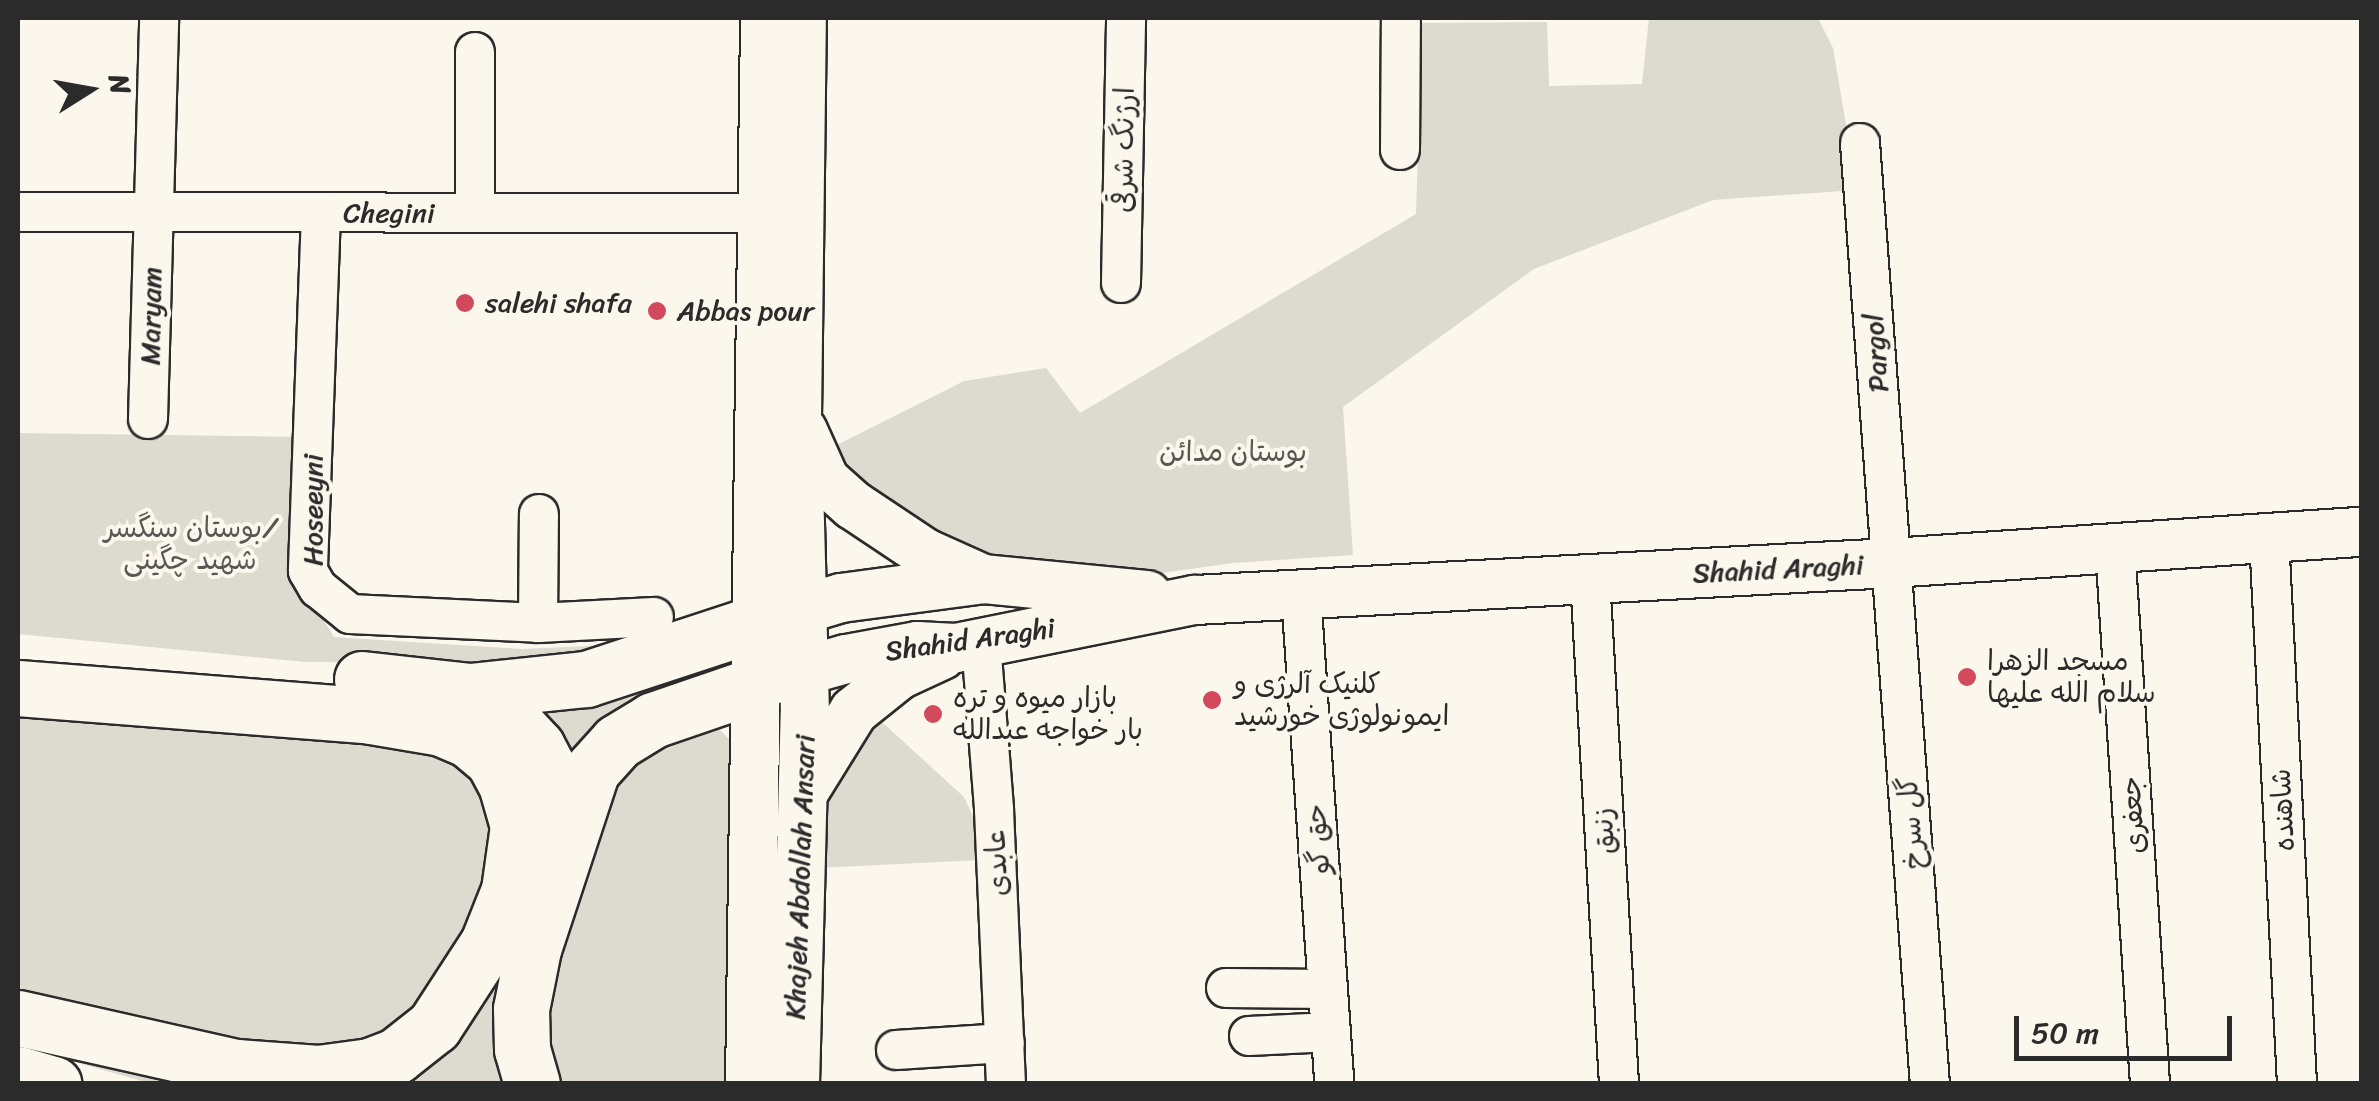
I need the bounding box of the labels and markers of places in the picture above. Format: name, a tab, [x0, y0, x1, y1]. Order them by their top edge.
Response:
place label: salehi shafa	[485, 286, 632, 320]
marker: salehi shafa	[454, 292, 476, 314]
place label: Abbas pour	[677, 294, 814, 328]
marker: Abbas pour	[646, 300, 668, 322]
place label: مسجد الزهرا سلام الله علیها	[1987, 644, 2156, 710]
marker: مسجد الزهرا سلام الله علیها	[1956, 666, 1978, 688]
place label: کلنیک آلرژی و ایمونولوژی خورشید	[1234, 667, 1449, 733]
place label: بازار میوه و تره بار خواجه عبدالله	[953, 681, 1143, 747]
marker: کلنیک آلرژی و ایمونولوژی خورشید	[1199, 687, 1225, 713]
marker: بازار میوه و تره بار خواجه عبدالله	[922, 703, 944, 725]

